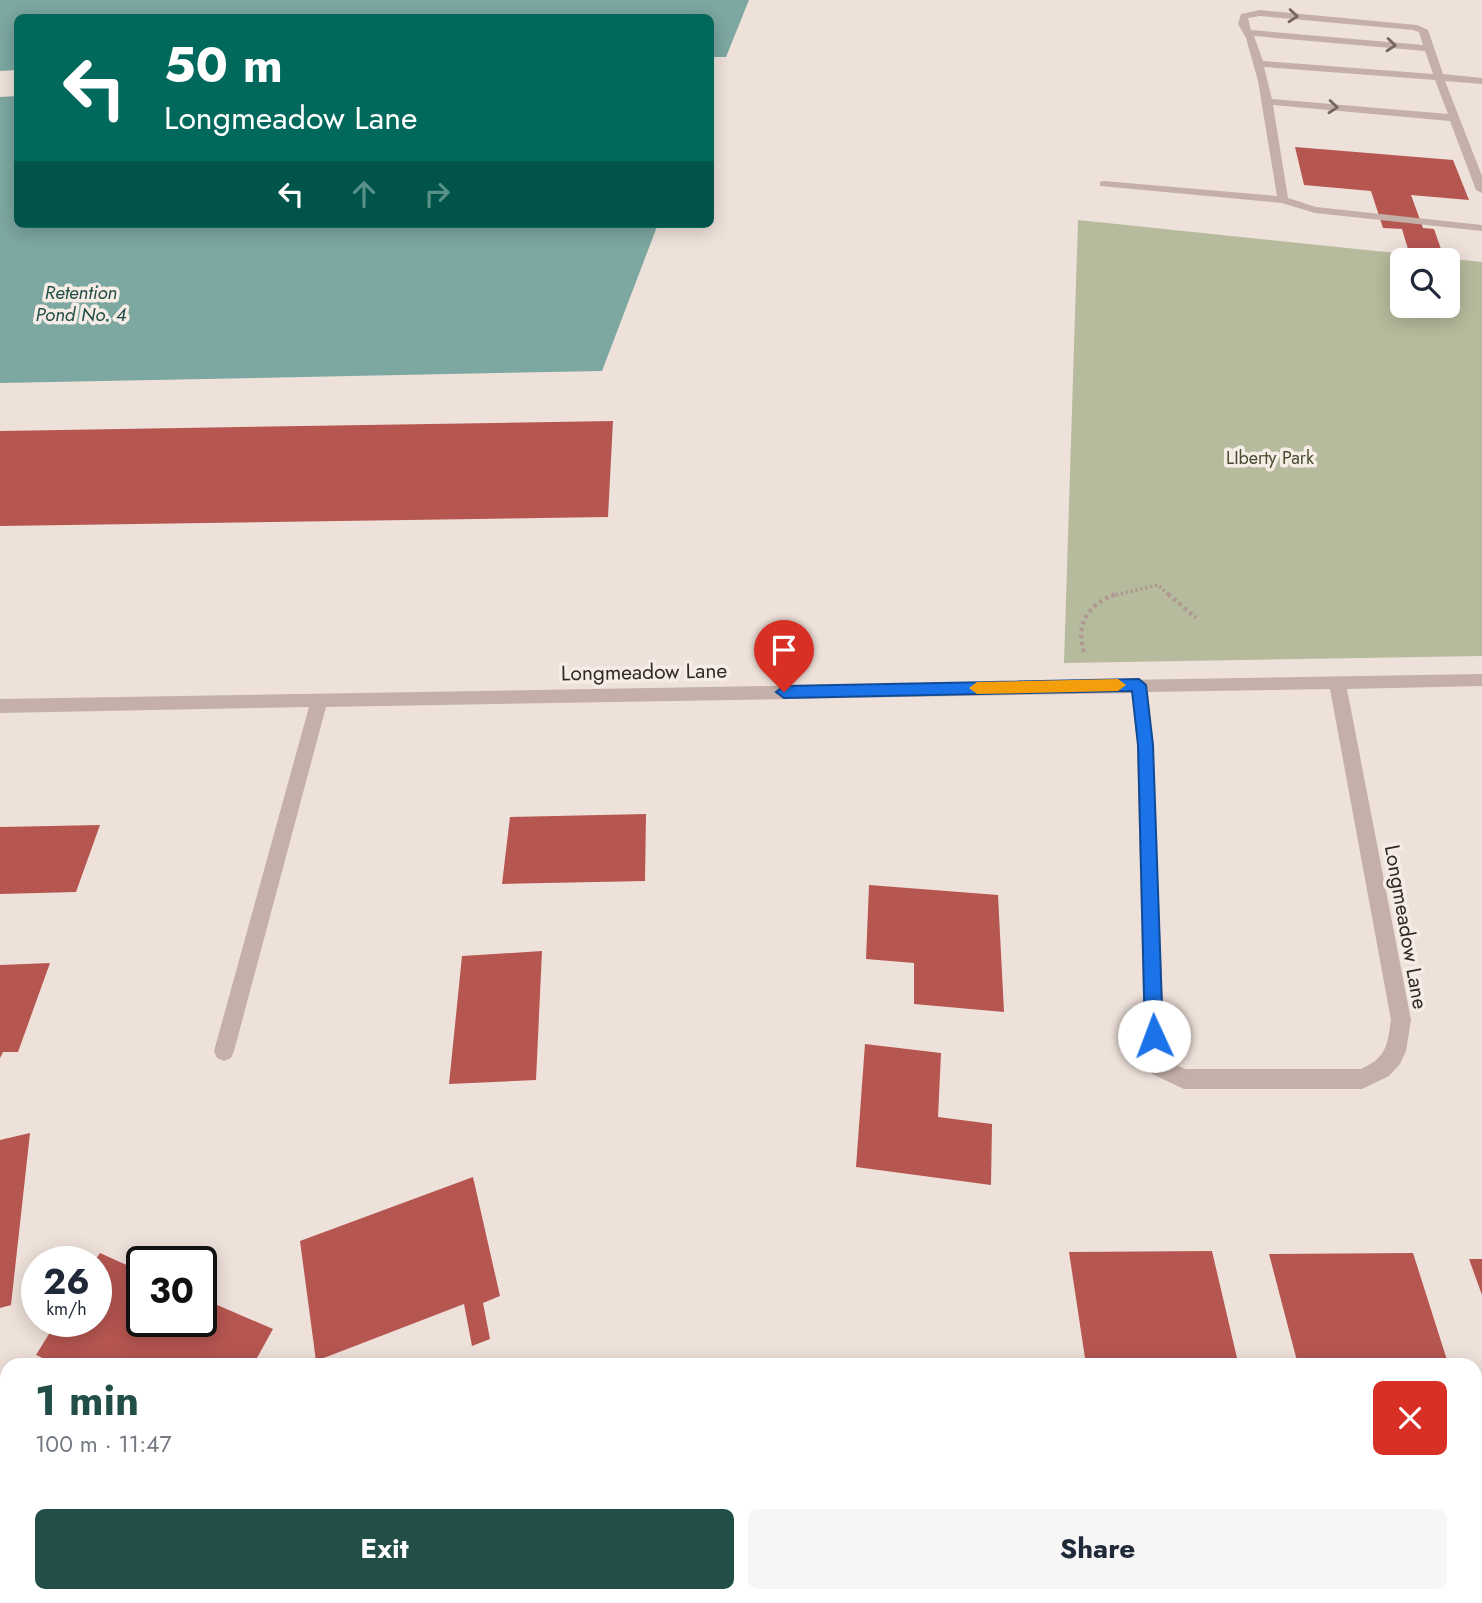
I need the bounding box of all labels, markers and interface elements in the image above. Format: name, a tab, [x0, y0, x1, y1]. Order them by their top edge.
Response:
one-way arrow	[1287, 8, 1299, 23]
text: 50 m	[164, 30, 283, 100]
one-way arrow	[1386, 37, 1397, 52]
icon: left	[49, 42, 140, 133]
text: Longmeadow Lane	[164, 95, 417, 141]
one-way arrow	[1328, 99, 1339, 114]
icon: left	[272, 175, 310, 213]
icon: ahead	[345, 175, 383, 213]
icon: right	[418, 175, 456, 213]
map controls	[1390, 248, 1460, 318]
button: search	[1390, 248, 1460, 318]
water label: Retention Pond No. 4	[36, 279, 127, 328]
park label: LIberty Park	[1226, 445, 1314, 471]
pin	[754, 620, 814, 692]
icon: arrive	[765, 631, 803, 669]
street label: Longmeadow Lane	[561, 656, 728, 688]
street label: Longmeadow Lane	[1377, 843, 1435, 1012]
position arrow	[1117, 999, 1191, 1073]
speed limit sign: 30	[126, 1246, 217, 1337]
text: 26	[43, 1257, 90, 1307]
text: km/h	[46, 1296, 87, 1322]
text: 1 min	[35, 1370, 139, 1431]
button: close	[1373, 1381, 1447, 1455]
text: 100 m · 11:47	[35, 1427, 172, 1461]
button: Exit	[35, 1509, 734, 1589]
button: Share	[748, 1509, 1447, 1589]

